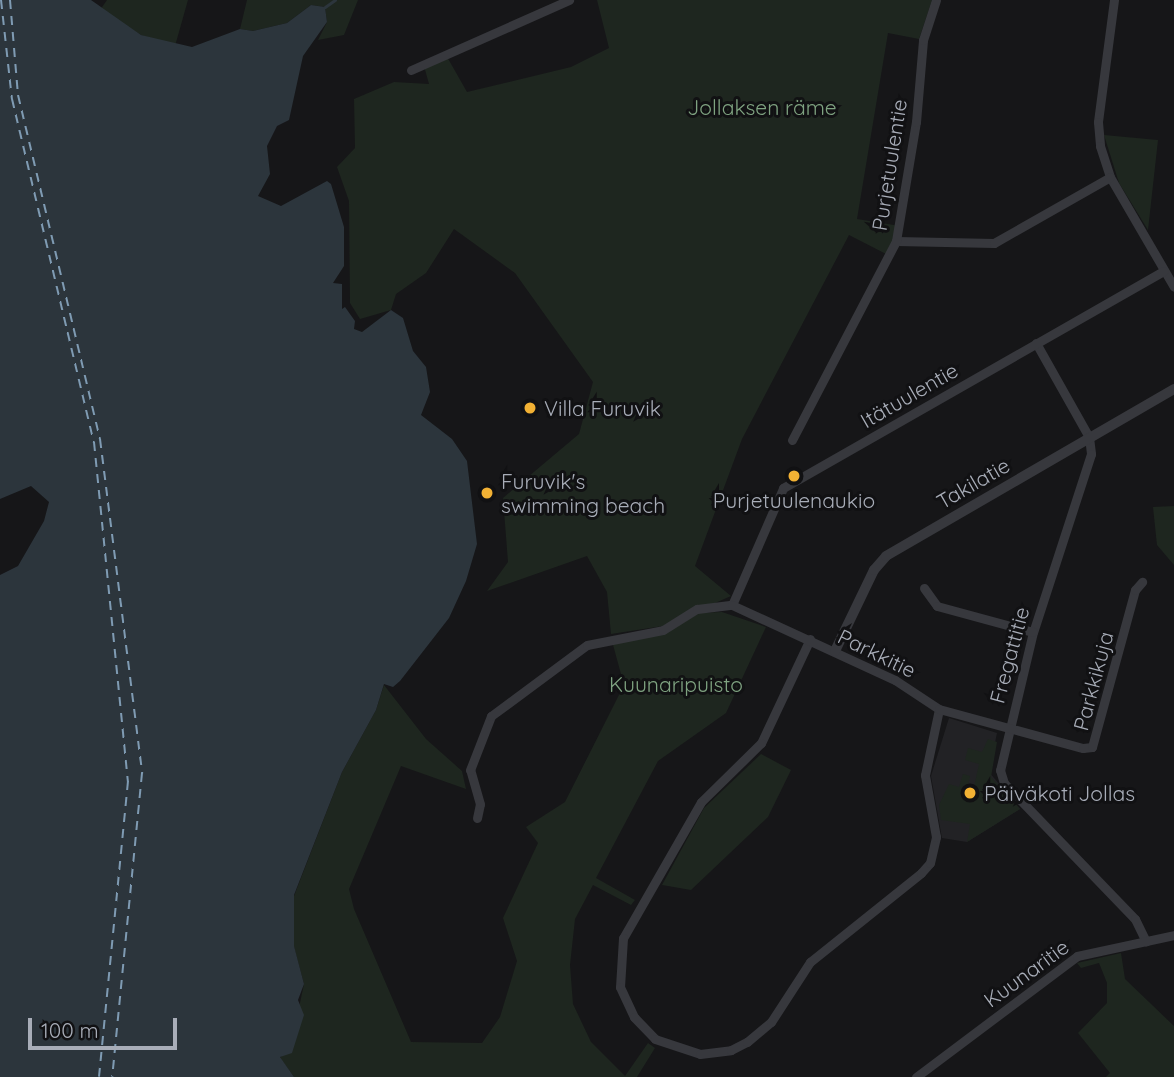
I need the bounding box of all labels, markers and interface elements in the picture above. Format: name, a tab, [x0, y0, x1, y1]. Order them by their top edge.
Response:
park label: Jollaksen räme	[687, 94, 837, 120]
street label: Purjetuulentie	[866, 97, 912, 233]
street label: Itätuulentie	[856, 357, 962, 433]
place label: Villa Furuvik	[544, 395, 661, 421]
marker: Villa Furuvik	[522, 400, 538, 416]
street label: Takilatie	[932, 452, 1014, 514]
place label: Furuvik's swimming beach	[501, 468, 665, 518]
marker: Purjetuulenaukio	[786, 468, 802, 484]
marker: Furuvik's swimming beach	[479, 485, 495, 501]
place label: Purjetuulenaukio	[713, 487, 875, 513]
street label: Fregattitie	[984, 604, 1034, 706]
street label: Parkkitie	[834, 623, 920, 683]
street label: Parkkikuja	[1068, 629, 1118, 733]
park label: Kuunaripuisto	[609, 671, 743, 697]
place label: Päiväkoti Jollas	[984, 780, 1135, 806]
marker: Päiväkoti Jollas	[962, 785, 978, 801]
street label: Kuunaritie	[979, 934, 1073, 1012]
scale bar	[32, 1004, 180, 1048]
text: 100 m	[41, 1017, 99, 1043]

